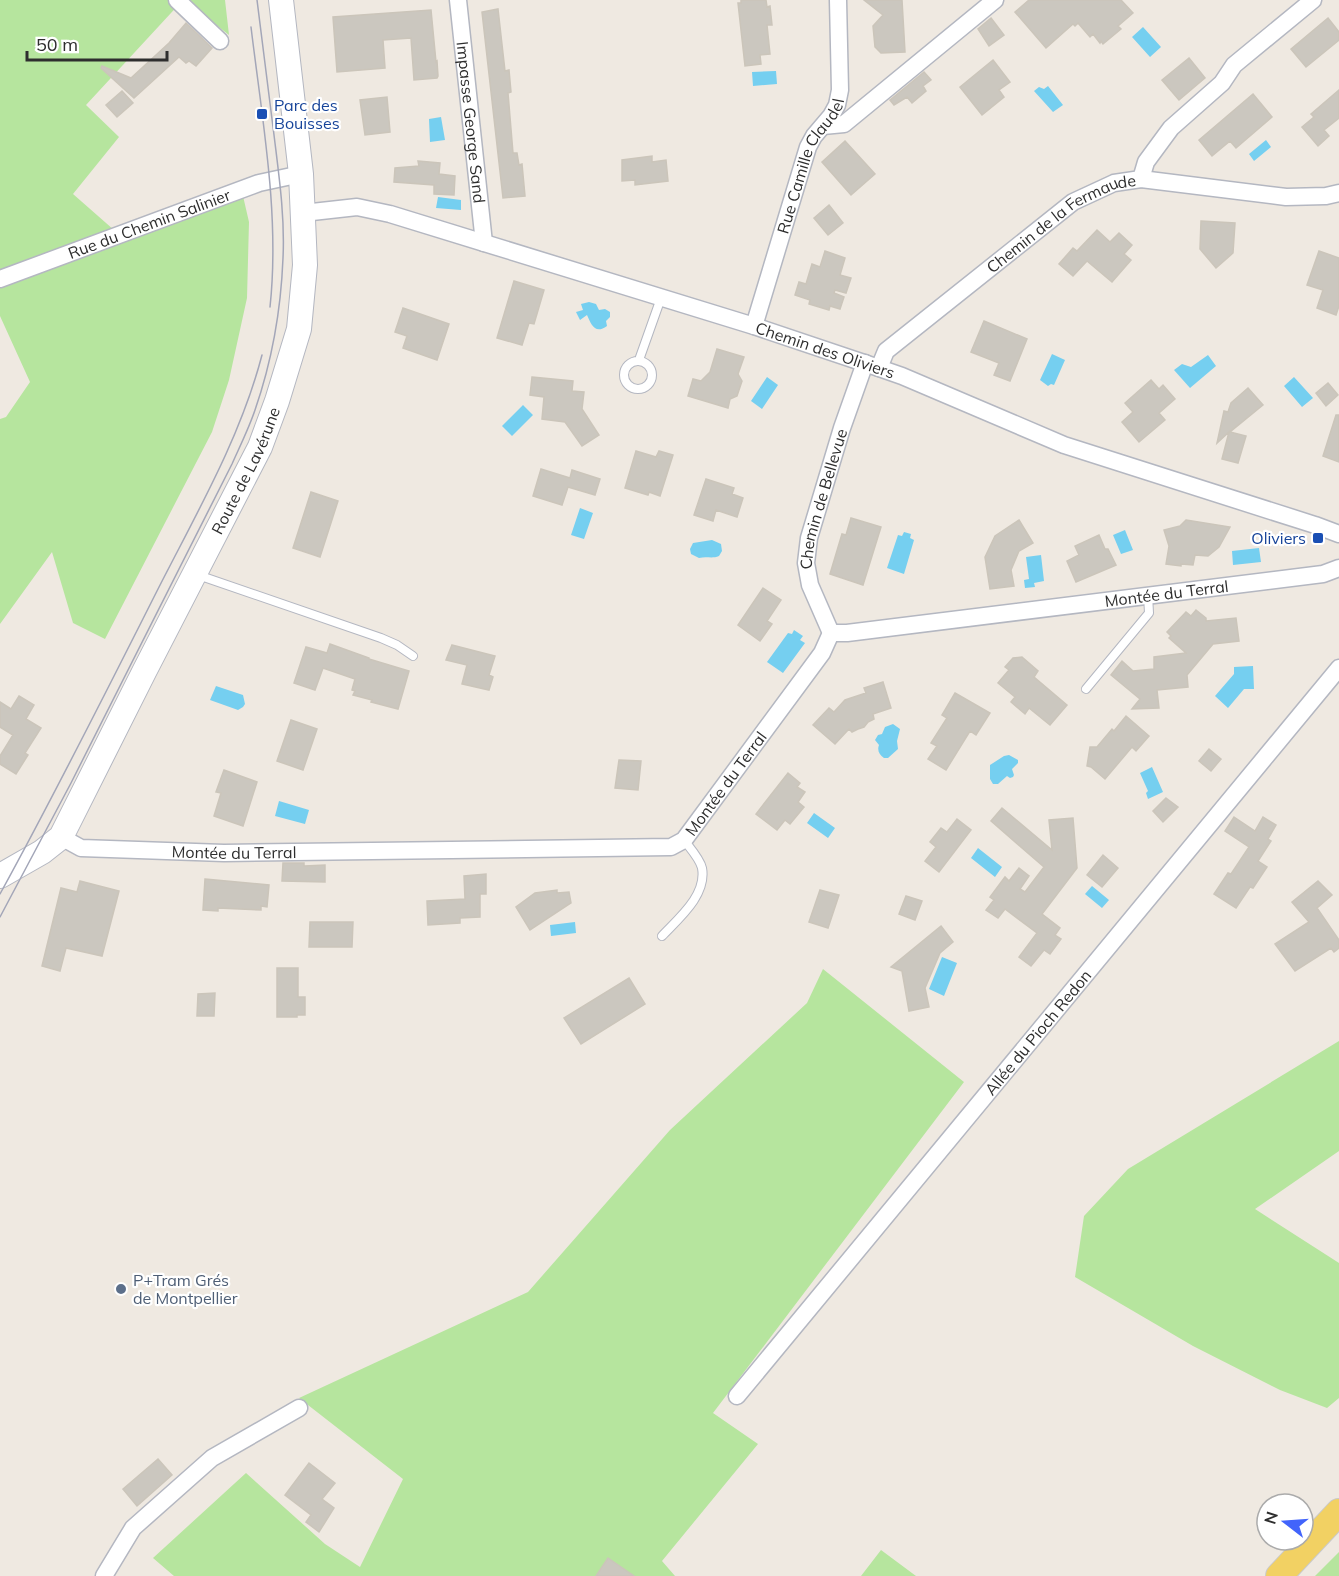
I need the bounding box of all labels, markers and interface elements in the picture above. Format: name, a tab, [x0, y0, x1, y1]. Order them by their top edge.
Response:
scale bar	[27, 24, 166, 62]
text: 50 m	[36, 33, 78, 56]
street label: Impasse George Sand	[452, 40, 490, 204]
place label: Parc des Bouisses	[274, 95, 340, 133]
street label: Rue Camille Claudel	[772, 97, 848, 236]
marker: Parc des Bouisses	[255, 107, 269, 121]
street label: Chemin de la Fermaude	[982, 170, 1137, 277]
street label: Rue du Chemin Salinier	[65, 184, 233, 263]
street label: Chemin des Oliviers	[753, 317, 898, 383]
street label: Route de Lavérune	[207, 404, 284, 538]
street label: Chemin de Bellevue	[795, 426, 851, 571]
place label: Oliviers	[1251, 528, 1306, 548]
marker: Oliviers	[1311, 531, 1325, 545]
street label: Montée du Terral	[1104, 576, 1230, 611]
street label: Montée du Terral	[681, 727, 771, 840]
street label: Montée du Terral	[171, 841, 297, 863]
street label: Allée du Pioch Redon	[980, 966, 1095, 1099]
place label: P+Tram Grés de Montpellier	[133, 1270, 238, 1308]
marker: P+Tram Grés de Montpellier	[114, 1282, 128, 1296]
north arrow	[1255, 1492, 1315, 1552]
text: N	[1259, 1509, 1282, 1526]

